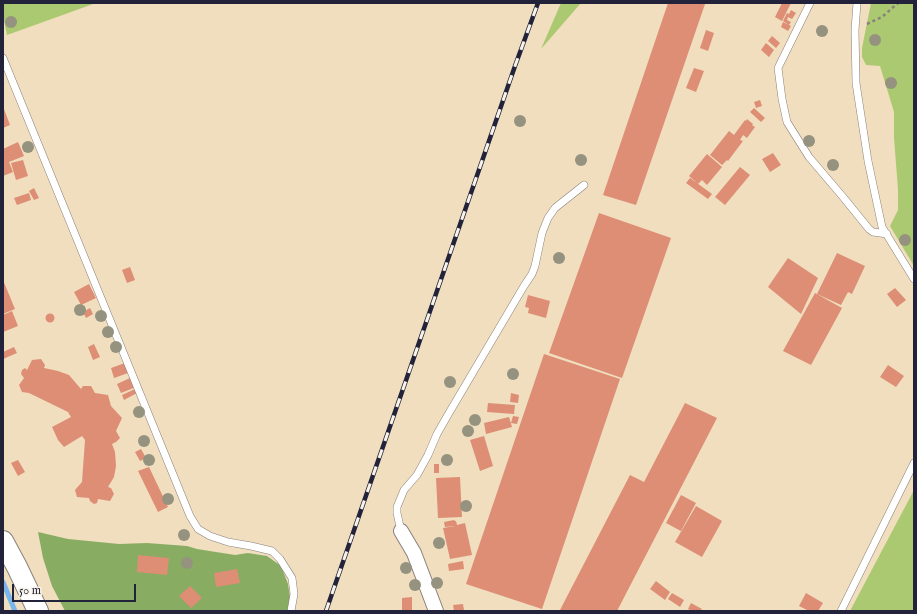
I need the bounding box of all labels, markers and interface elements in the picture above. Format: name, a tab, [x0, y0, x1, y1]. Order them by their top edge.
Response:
scale bar	[14, 576, 138, 602]
text: 50 m	[19, 583, 41, 598]

